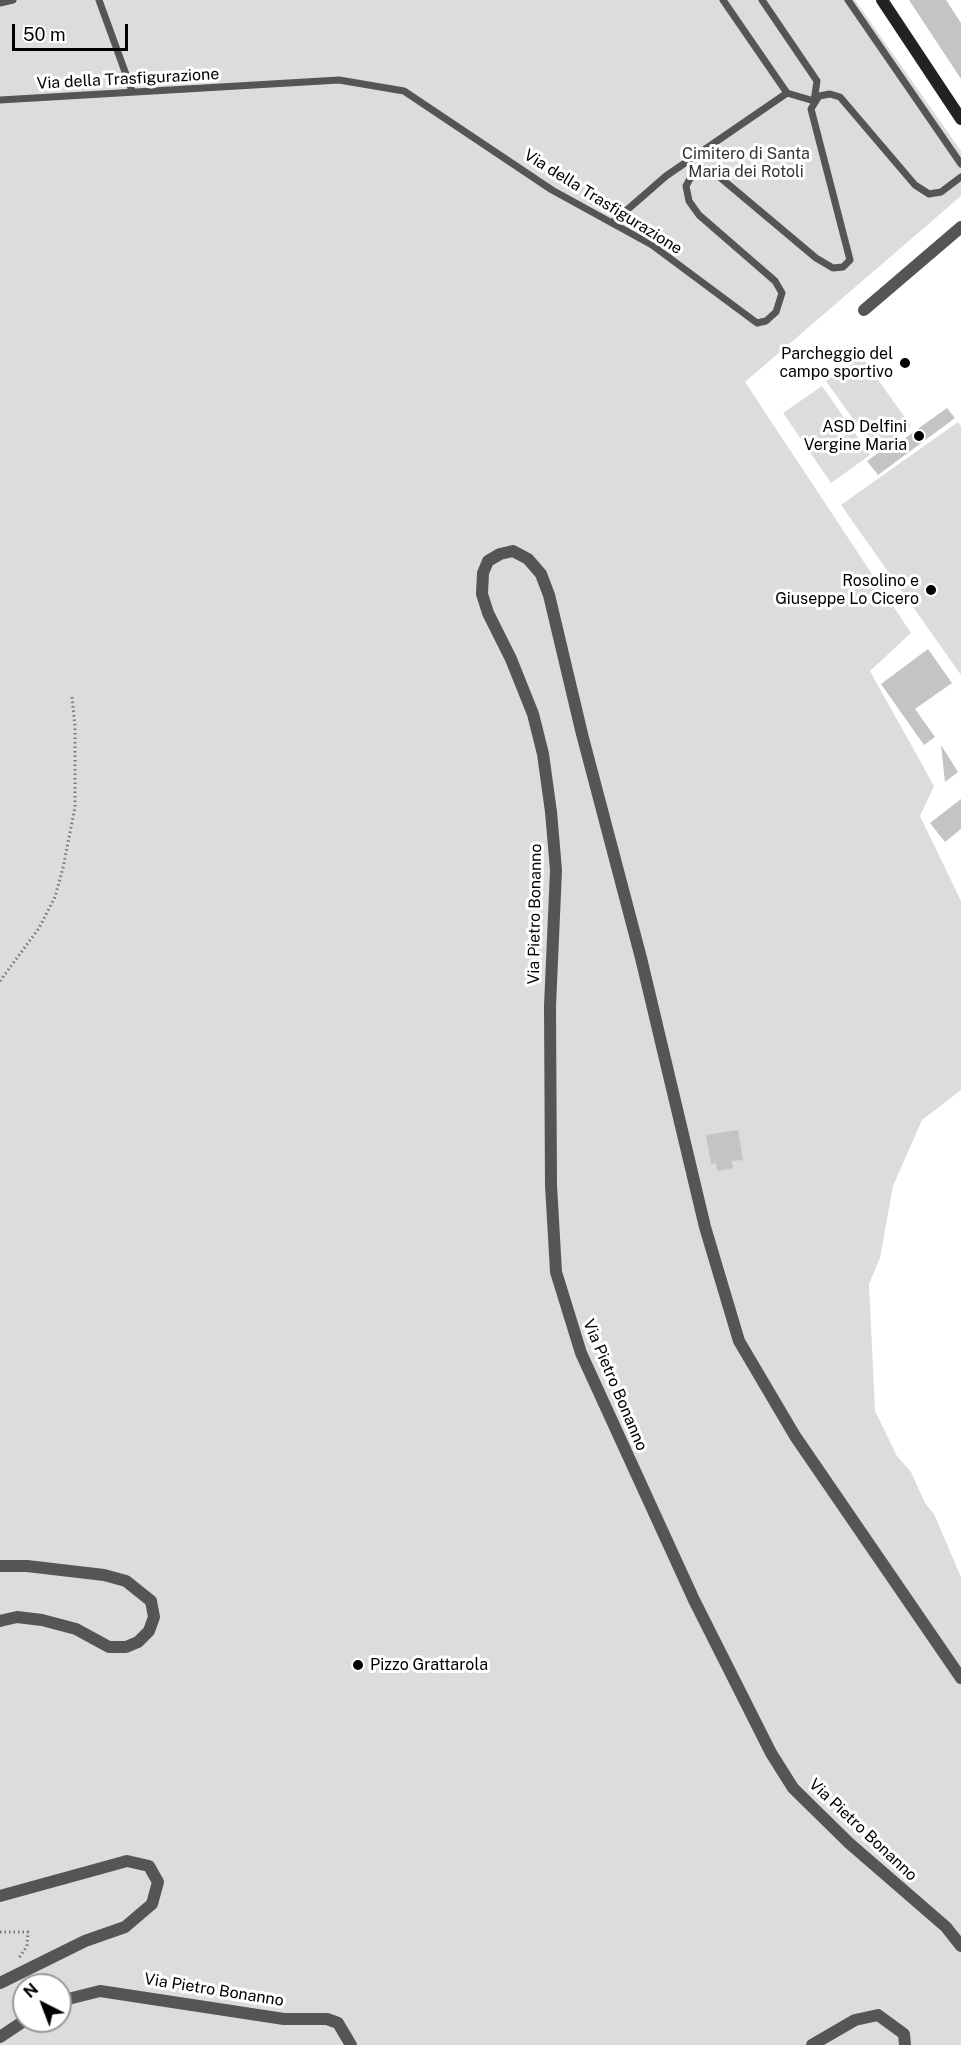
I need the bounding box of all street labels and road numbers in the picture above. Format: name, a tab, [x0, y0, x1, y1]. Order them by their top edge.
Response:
street label: Via della Trasfigurazione	[36, 65, 220, 93]
street label: Via della Trasfigurazione	[520, 145, 686, 259]
street label: Via Pietro Bonanno	[524, 843, 546, 985]
street label: Via Pietro Bonanno	[579, 1316, 651, 1454]
street label: Via Pietro Bonanno	[805, 1775, 921, 1885]
street label: Via Pietro Bonanno	[143, 1969, 285, 2011]

